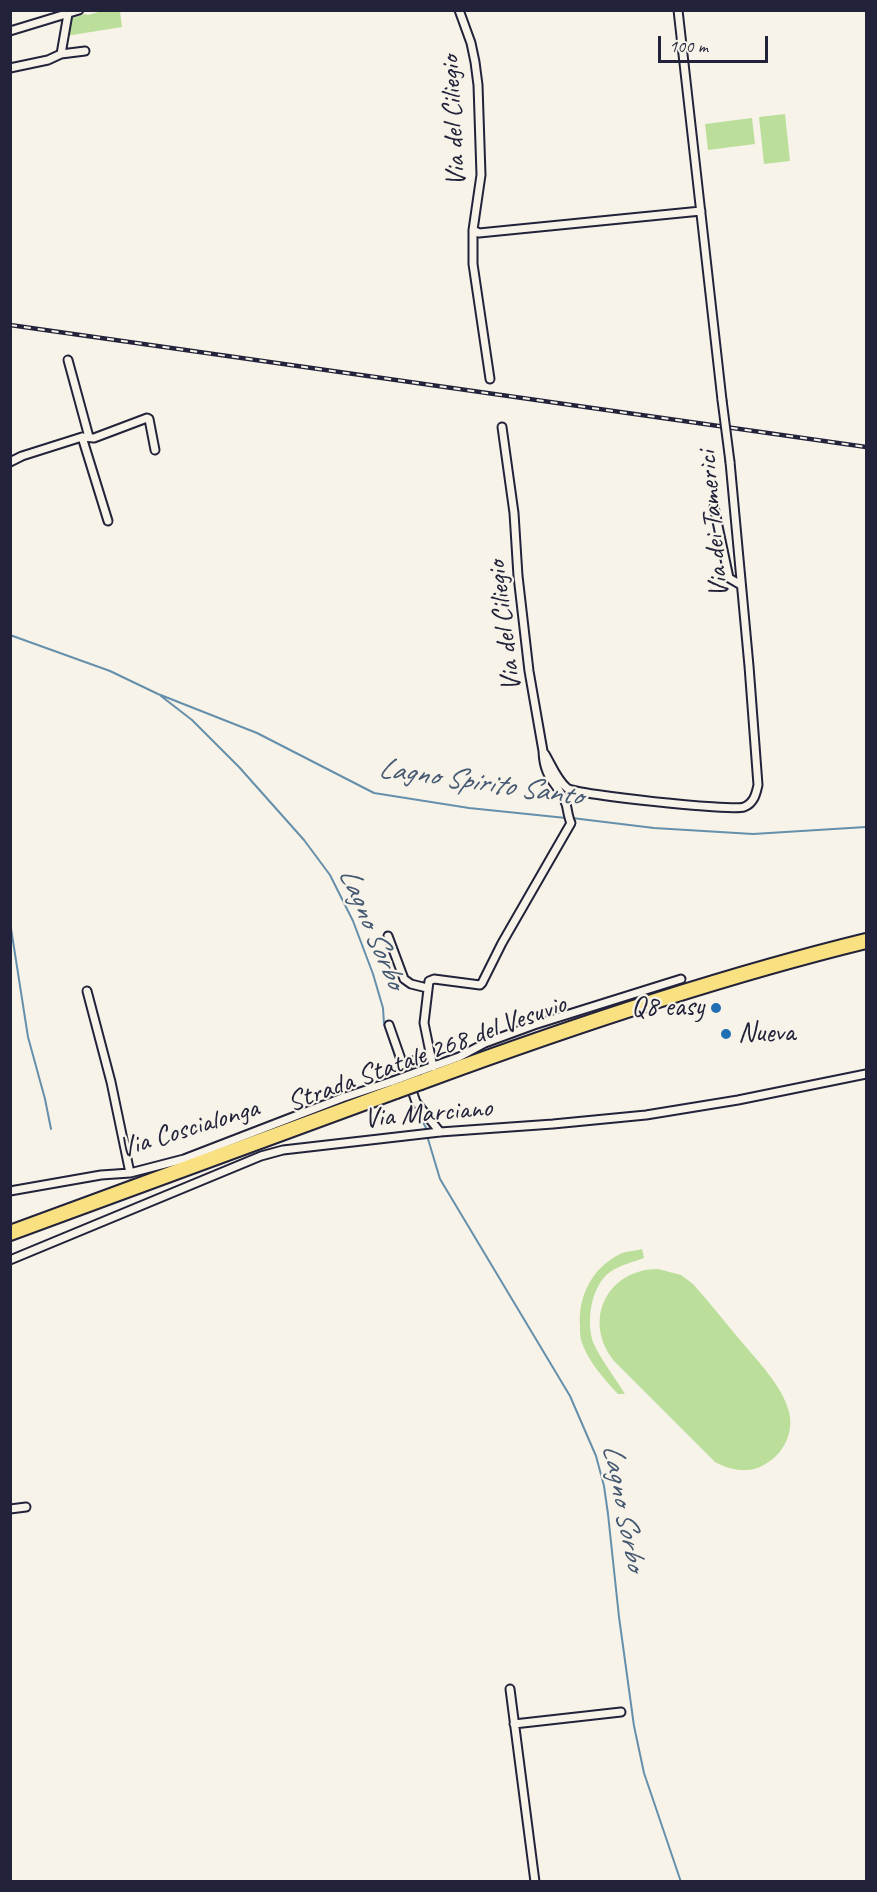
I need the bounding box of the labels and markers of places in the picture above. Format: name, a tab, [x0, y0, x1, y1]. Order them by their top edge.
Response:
place label: Q8 easy	[631, 991, 704, 1025]
marker: Q8 easy	[709, 1001, 723, 1015]
place label: Nueva	[738, 1017, 795, 1051]
marker: Nueva	[719, 1027, 733, 1041]

